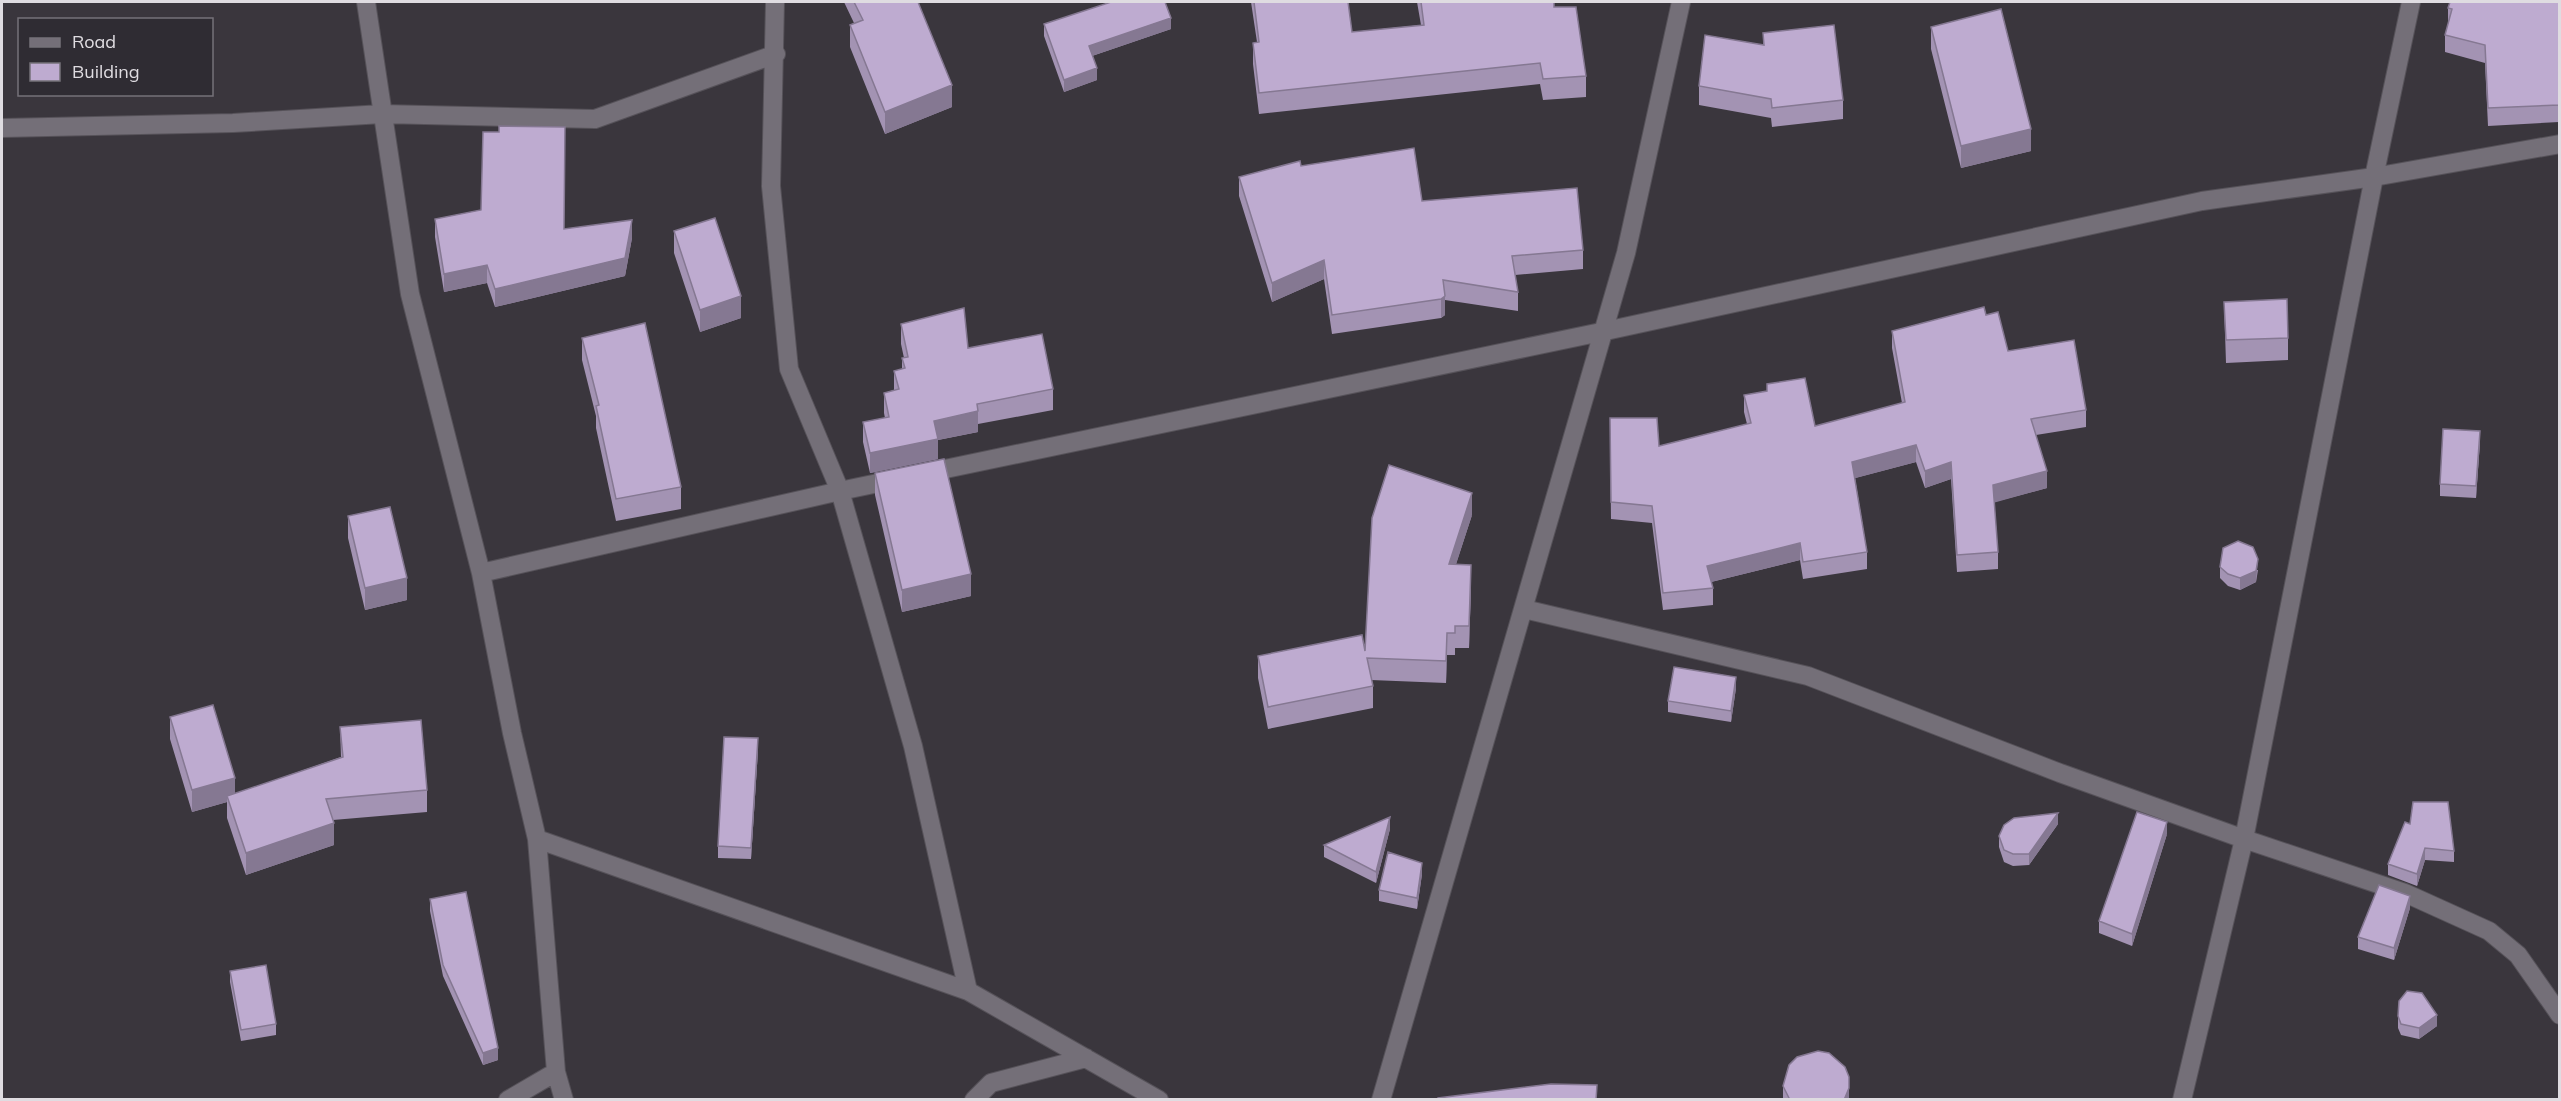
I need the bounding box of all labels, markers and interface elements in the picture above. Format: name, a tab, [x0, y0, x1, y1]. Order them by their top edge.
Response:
legend	[18, 18, 213, 96]
text: Road	[72, 30, 116, 53]
text: Building	[72, 60, 140, 83]

